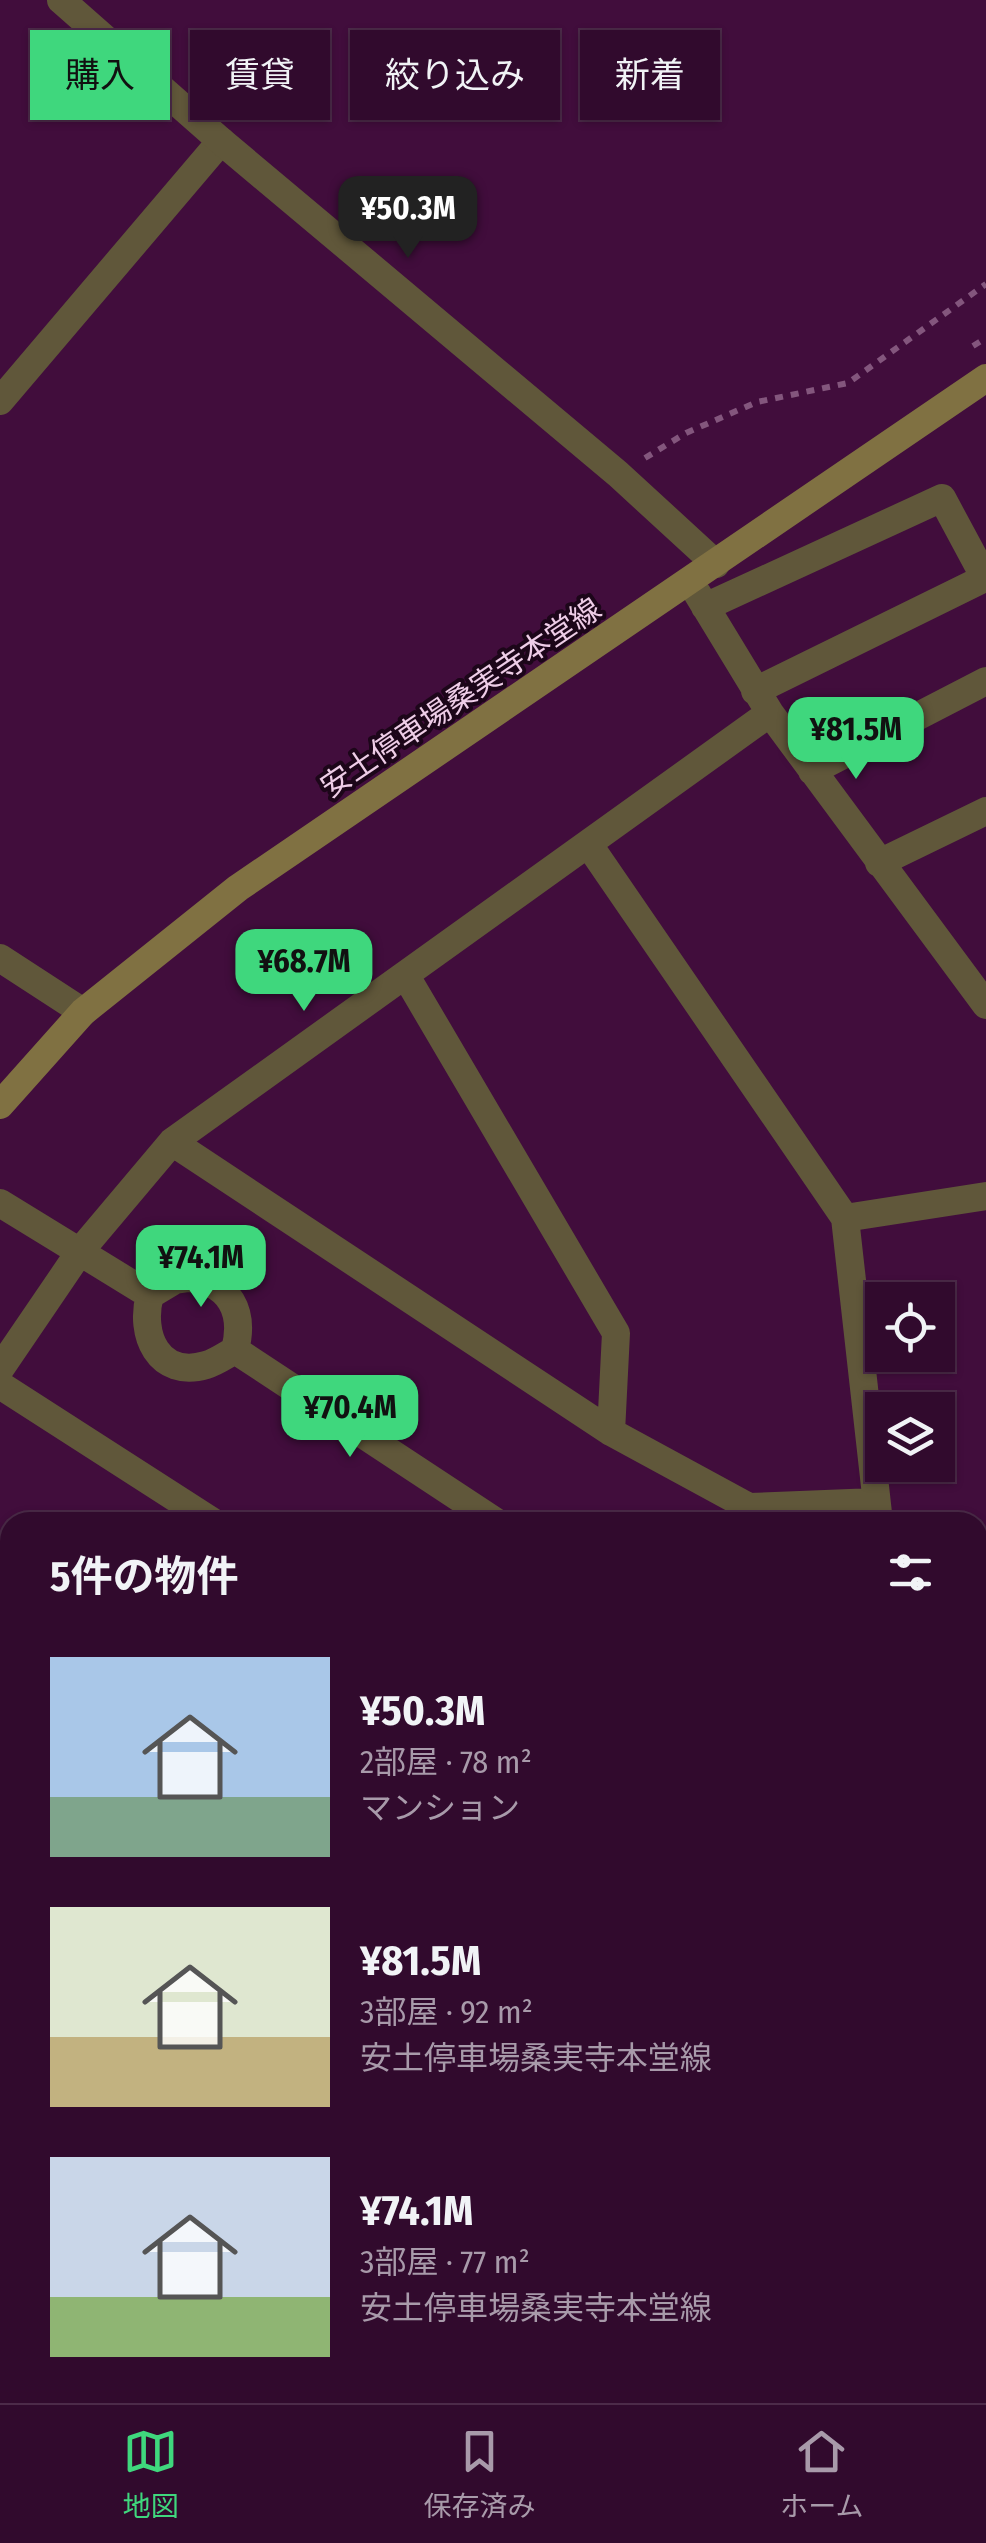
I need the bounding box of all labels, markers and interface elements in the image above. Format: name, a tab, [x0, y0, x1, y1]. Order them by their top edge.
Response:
chip: 購入	[30, 30, 170, 120]
chip: 賃貸	[190, 30, 330, 120]
chip: 絞り込み	[350, 30, 560, 120]
chip: 新着	[580, 30, 720, 120]
pin: ¥50.3M	[327, 176, 489, 261]
text: ¥50.3M	[360, 189, 456, 227]
street label: 安土停車場桑実寺本堂線	[314, 591, 608, 805]
pin: ¥81.5M	[775, 697, 937, 782]
text: ¥81.5M	[810, 710, 902, 748]
pin: ¥68.7M	[223, 929, 385, 1014]
text: ¥68.7M	[257, 942, 351, 980]
pin: ¥74.1M	[120, 1225, 282, 1310]
text: ¥74.1M	[158, 1238, 244, 1276]
map controls	[865, 1282, 955, 1482]
button: locate	[865, 1282, 955, 1372]
pin: ¥70.4M	[269, 1375, 431, 1460]
text: ¥70.4M	[303, 1388, 397, 1426]
button: layers	[865, 1392, 955, 1482]
icon: filters	[883, 1545, 938, 1600]
text: 5件の物件	[50, 1552, 239, 1602]
text: ¥50.3M	[360, 1686, 485, 1736]
icon: home	[130, 1697, 250, 1817]
text: 2部屋 · 78 m²	[360, 1743, 532, 1781]
text: マンション	[360, 1789, 520, 1827]
text: ¥81.5M	[360, 1936, 481, 1986]
icon: home	[130, 1947, 250, 2067]
text: 3部屋 · 92 m²	[360, 1993, 533, 2031]
text: 安土停車場桑実寺本堂線	[360, 2039, 712, 2077]
text: ¥74.1M	[360, 2186, 473, 2236]
icon: home	[130, 2197, 250, 2317]
text: 3部屋 · 77 m²	[360, 2243, 530, 2281]
text: 安土停車場桑実寺本堂線	[360, 2289, 712, 2327]
tab: 地図	[122, 2424, 178, 2524]
tab: 保存済み	[423, 2424, 535, 2524]
tab: ホーム	[780, 2424, 864, 2524]

